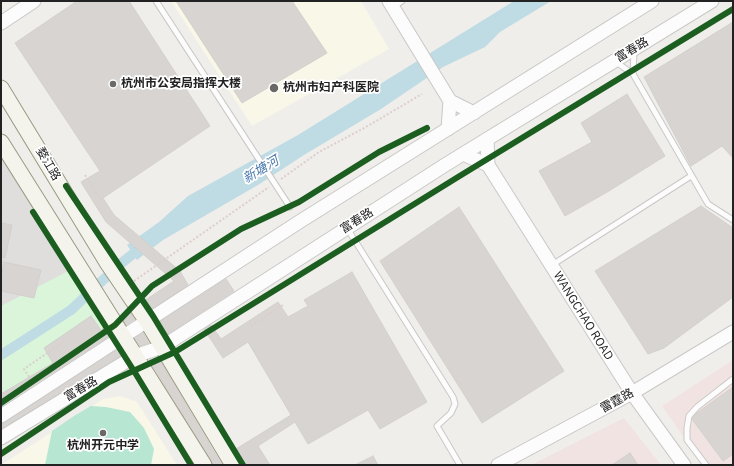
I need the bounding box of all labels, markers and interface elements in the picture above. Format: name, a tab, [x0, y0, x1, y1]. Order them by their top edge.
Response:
street label: 富春路	[613, 35, 651, 65]
place label: 杭州市公安局指挥大楼	[121, 77, 241, 91]
marker: 杭州市公安局指挥大楼	[108, 79, 118, 89]
place label: 杭州市妇产科医院	[283, 81, 379, 95]
marker: 杭州市妇产科医院	[268, 82, 280, 94]
street label: 婺江路	[33, 145, 63, 183]
water label: 新塘河	[240, 153, 282, 187]
street label: 富春路	[338, 205, 376, 237]
street label: WANGCHAO ROAD	[550, 269, 616, 363]
street label: 富春路	[62, 374, 100, 404]
street label: 雷霆路	[598, 386, 636, 416]
marker: 杭州开元中学	[98, 428, 108, 438]
place label: 杭州开元中学	[67, 439, 139, 453]

